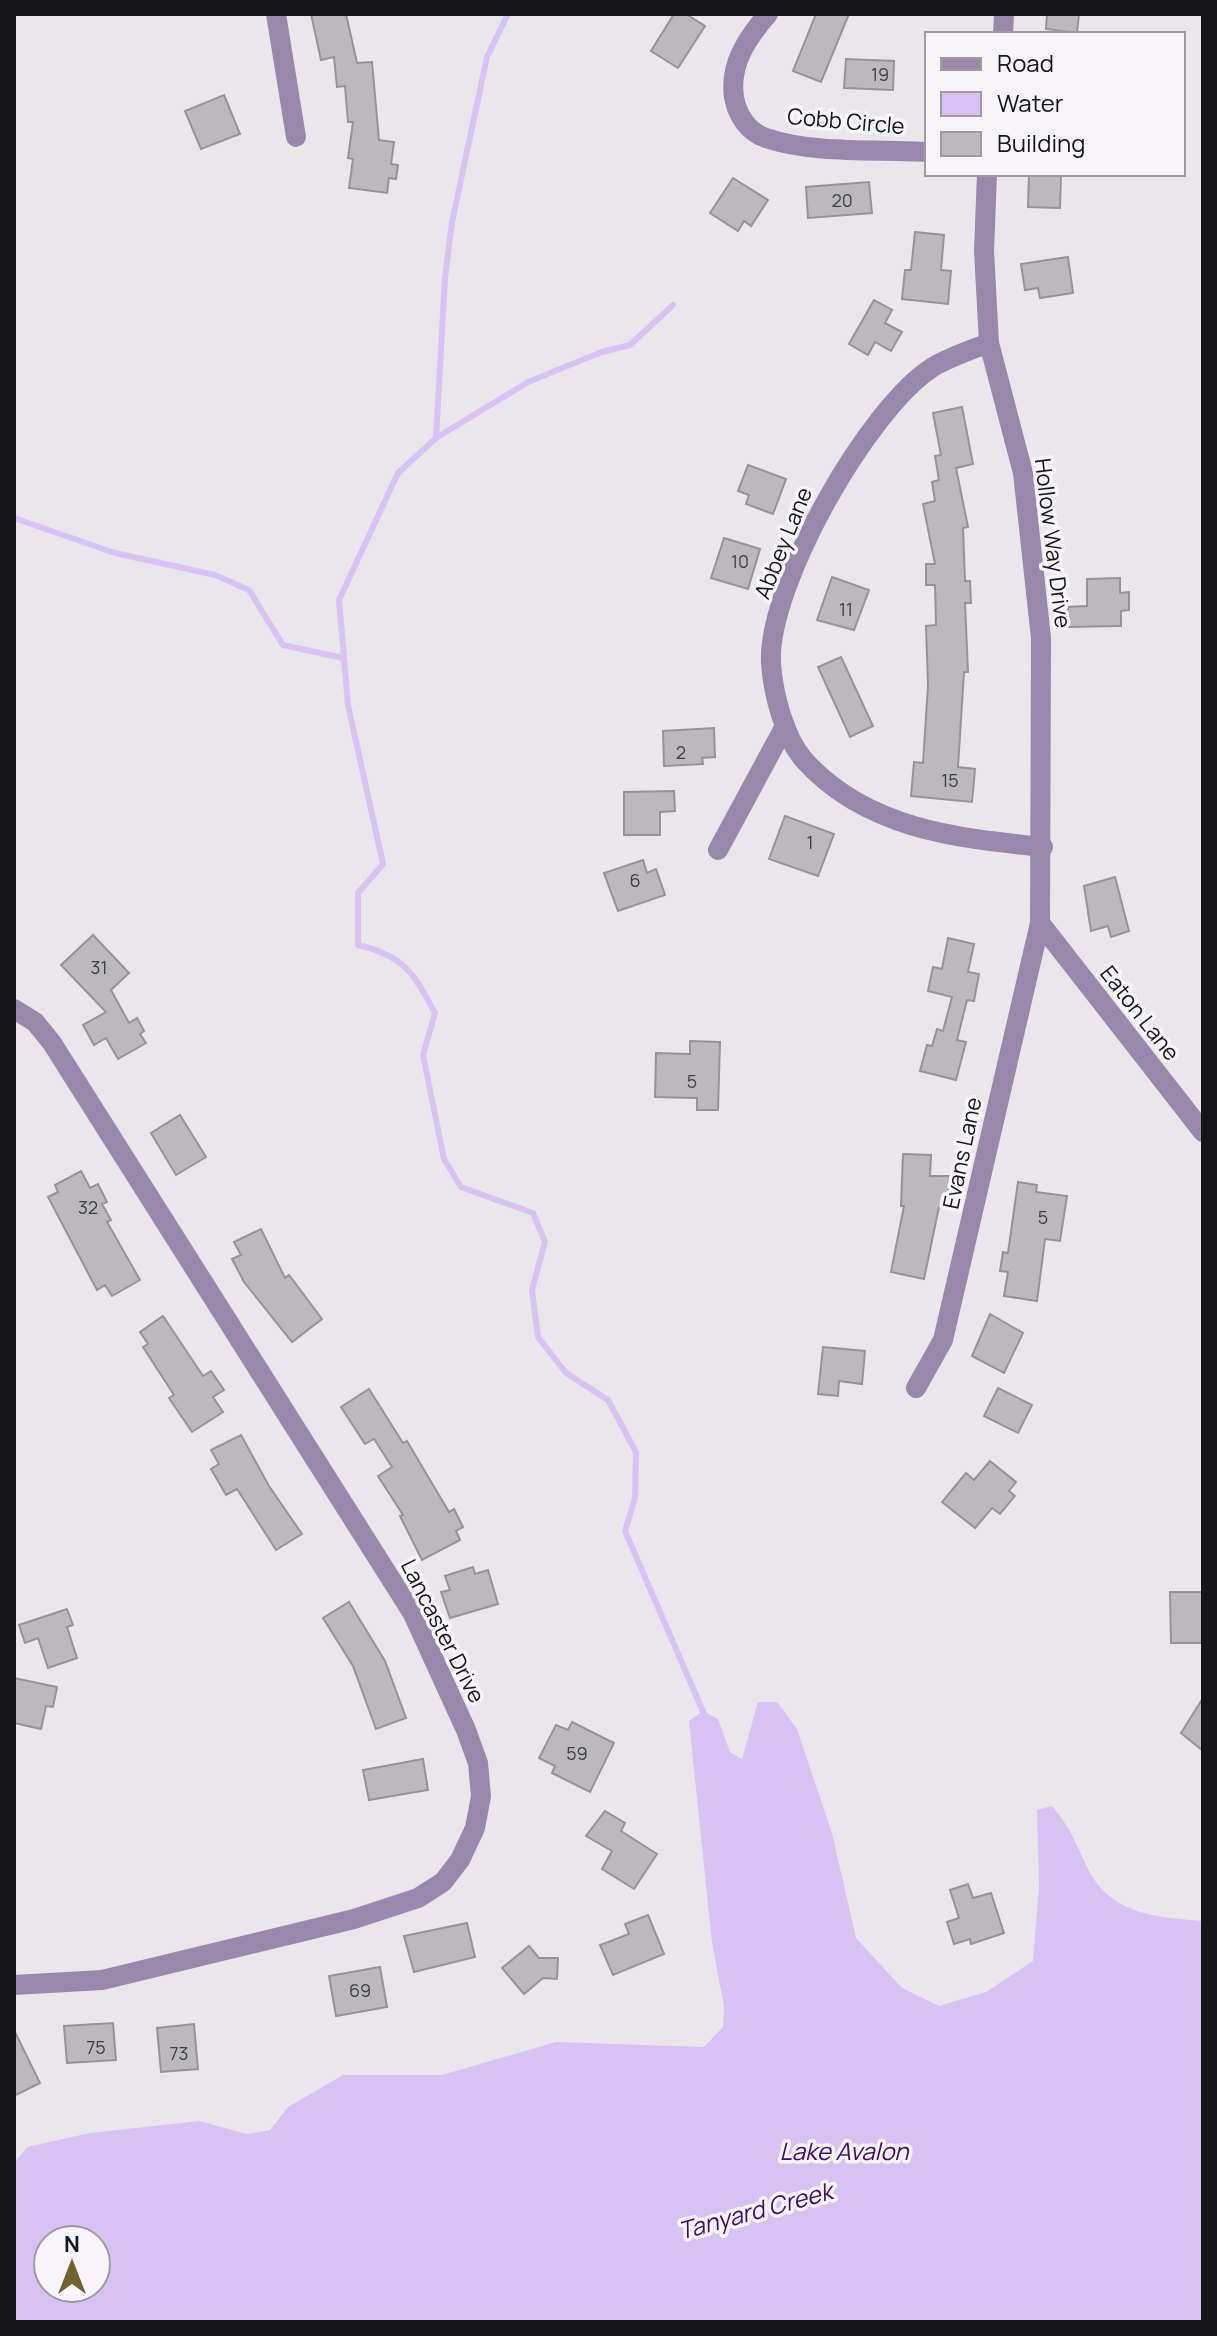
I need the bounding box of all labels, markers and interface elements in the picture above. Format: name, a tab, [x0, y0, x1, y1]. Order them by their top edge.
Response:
legend	[925, 32, 1185, 176]
text: Road	[997, 46, 1054, 79]
house number: 19	[871, 62, 889, 86]
text: Water	[997, 86, 1064, 119]
street label: Cobb Circle	[786, 101, 906, 141]
text: Building	[997, 126, 1085, 159]
house number: 20	[831, 188, 853, 212]
street label: Hollow Way Drive	[1028, 456, 1078, 630]
street label: Abbey Lane	[747, 483, 819, 603]
house number: 10	[731, 549, 749, 573]
house number: 11	[839, 597, 853, 621]
house number: 2	[676, 740, 686, 764]
house number: 15	[941, 768, 959, 792]
house number: 1	[806, 830, 814, 854]
house number: 6	[629, 868, 641, 892]
house number: 31	[91, 955, 107, 979]
street label: Eaton Lane	[1093, 959, 1187, 1067]
house number: 5	[687, 1069, 697, 1093]
street label: Evans Lane	[936, 1094, 989, 1212]
house number: 32	[78, 1195, 98, 1219]
house number: 5	[1038, 1205, 1048, 1229]
street label: Lancaster Drive	[394, 1554, 492, 1708]
house number: 59	[566, 1741, 588, 1765]
house number: 69	[349, 1978, 371, 2002]
house number: 75	[86, 2035, 106, 2059]
house number: 73	[170, 2041, 189, 2065]
water label: Lake Avalon	[779, 2134, 909, 2167]
water label: Tanyard Creek	[674, 2173, 839, 2246]
north arrow	[32, 2224, 112, 2304]
text: N	[64, 2229, 80, 2259]

